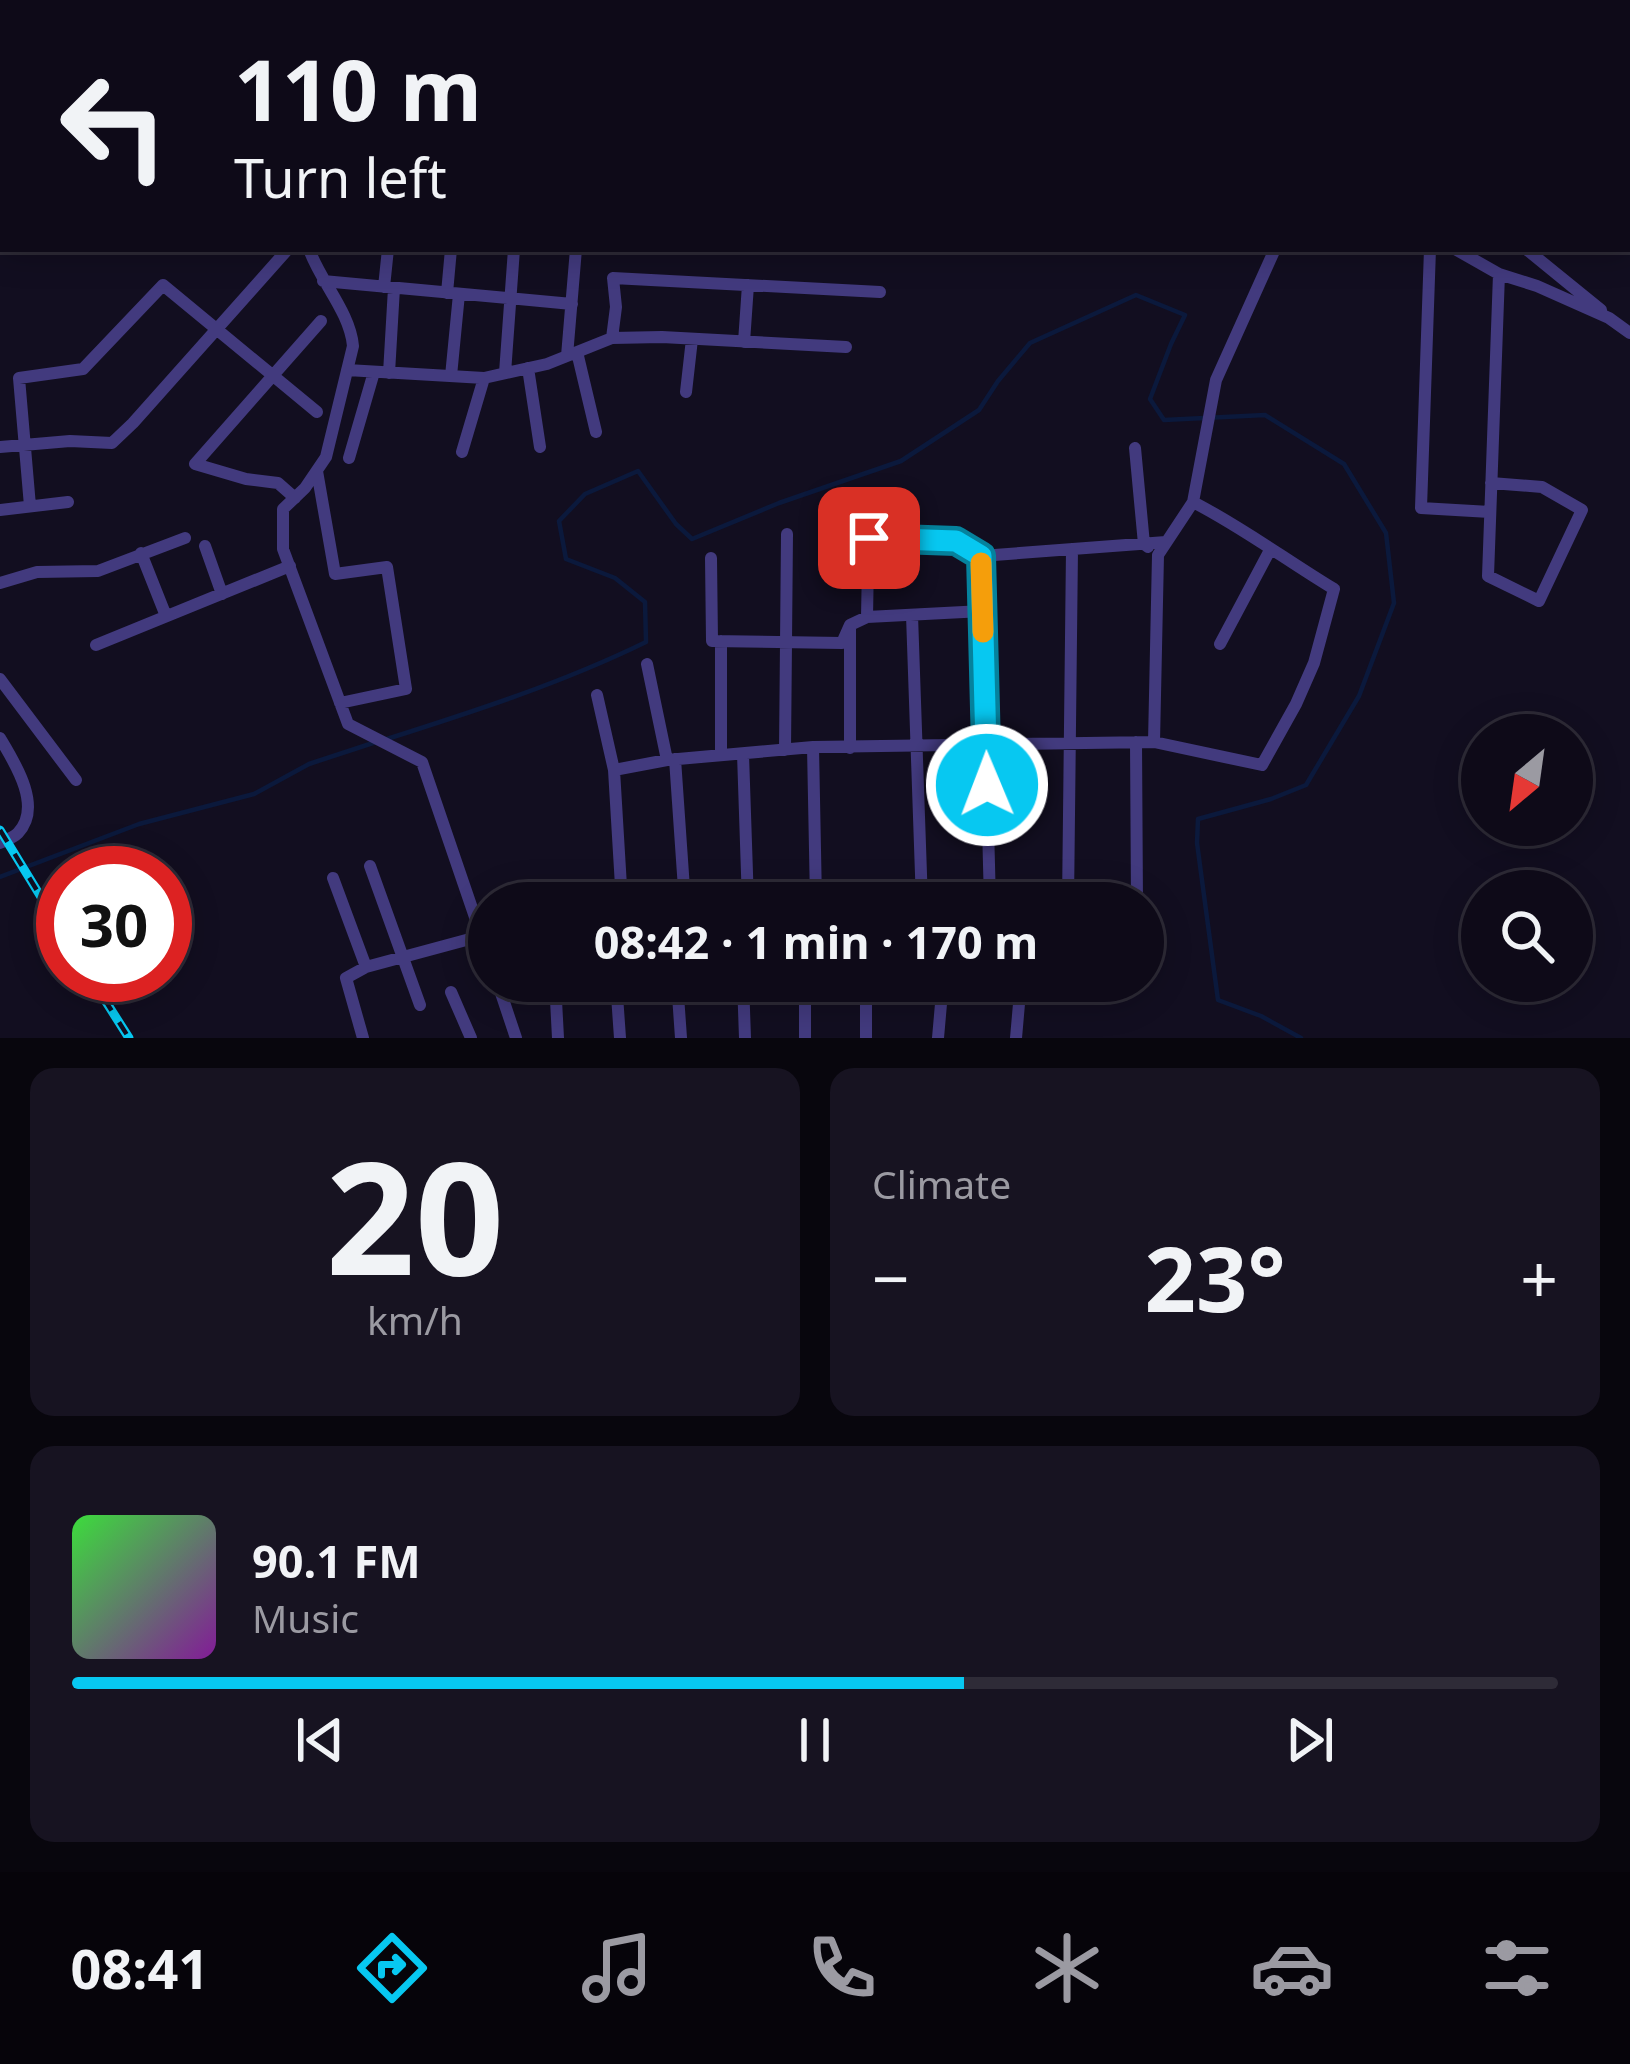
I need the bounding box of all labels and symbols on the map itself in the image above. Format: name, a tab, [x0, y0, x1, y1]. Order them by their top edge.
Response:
pin	[818, 487, 920, 589]
north arrow	[1461, 714, 1593, 846]
position arrow	[924, 722, 1050, 848]
speed limit sign: 30	[36, 846, 192, 1002]

